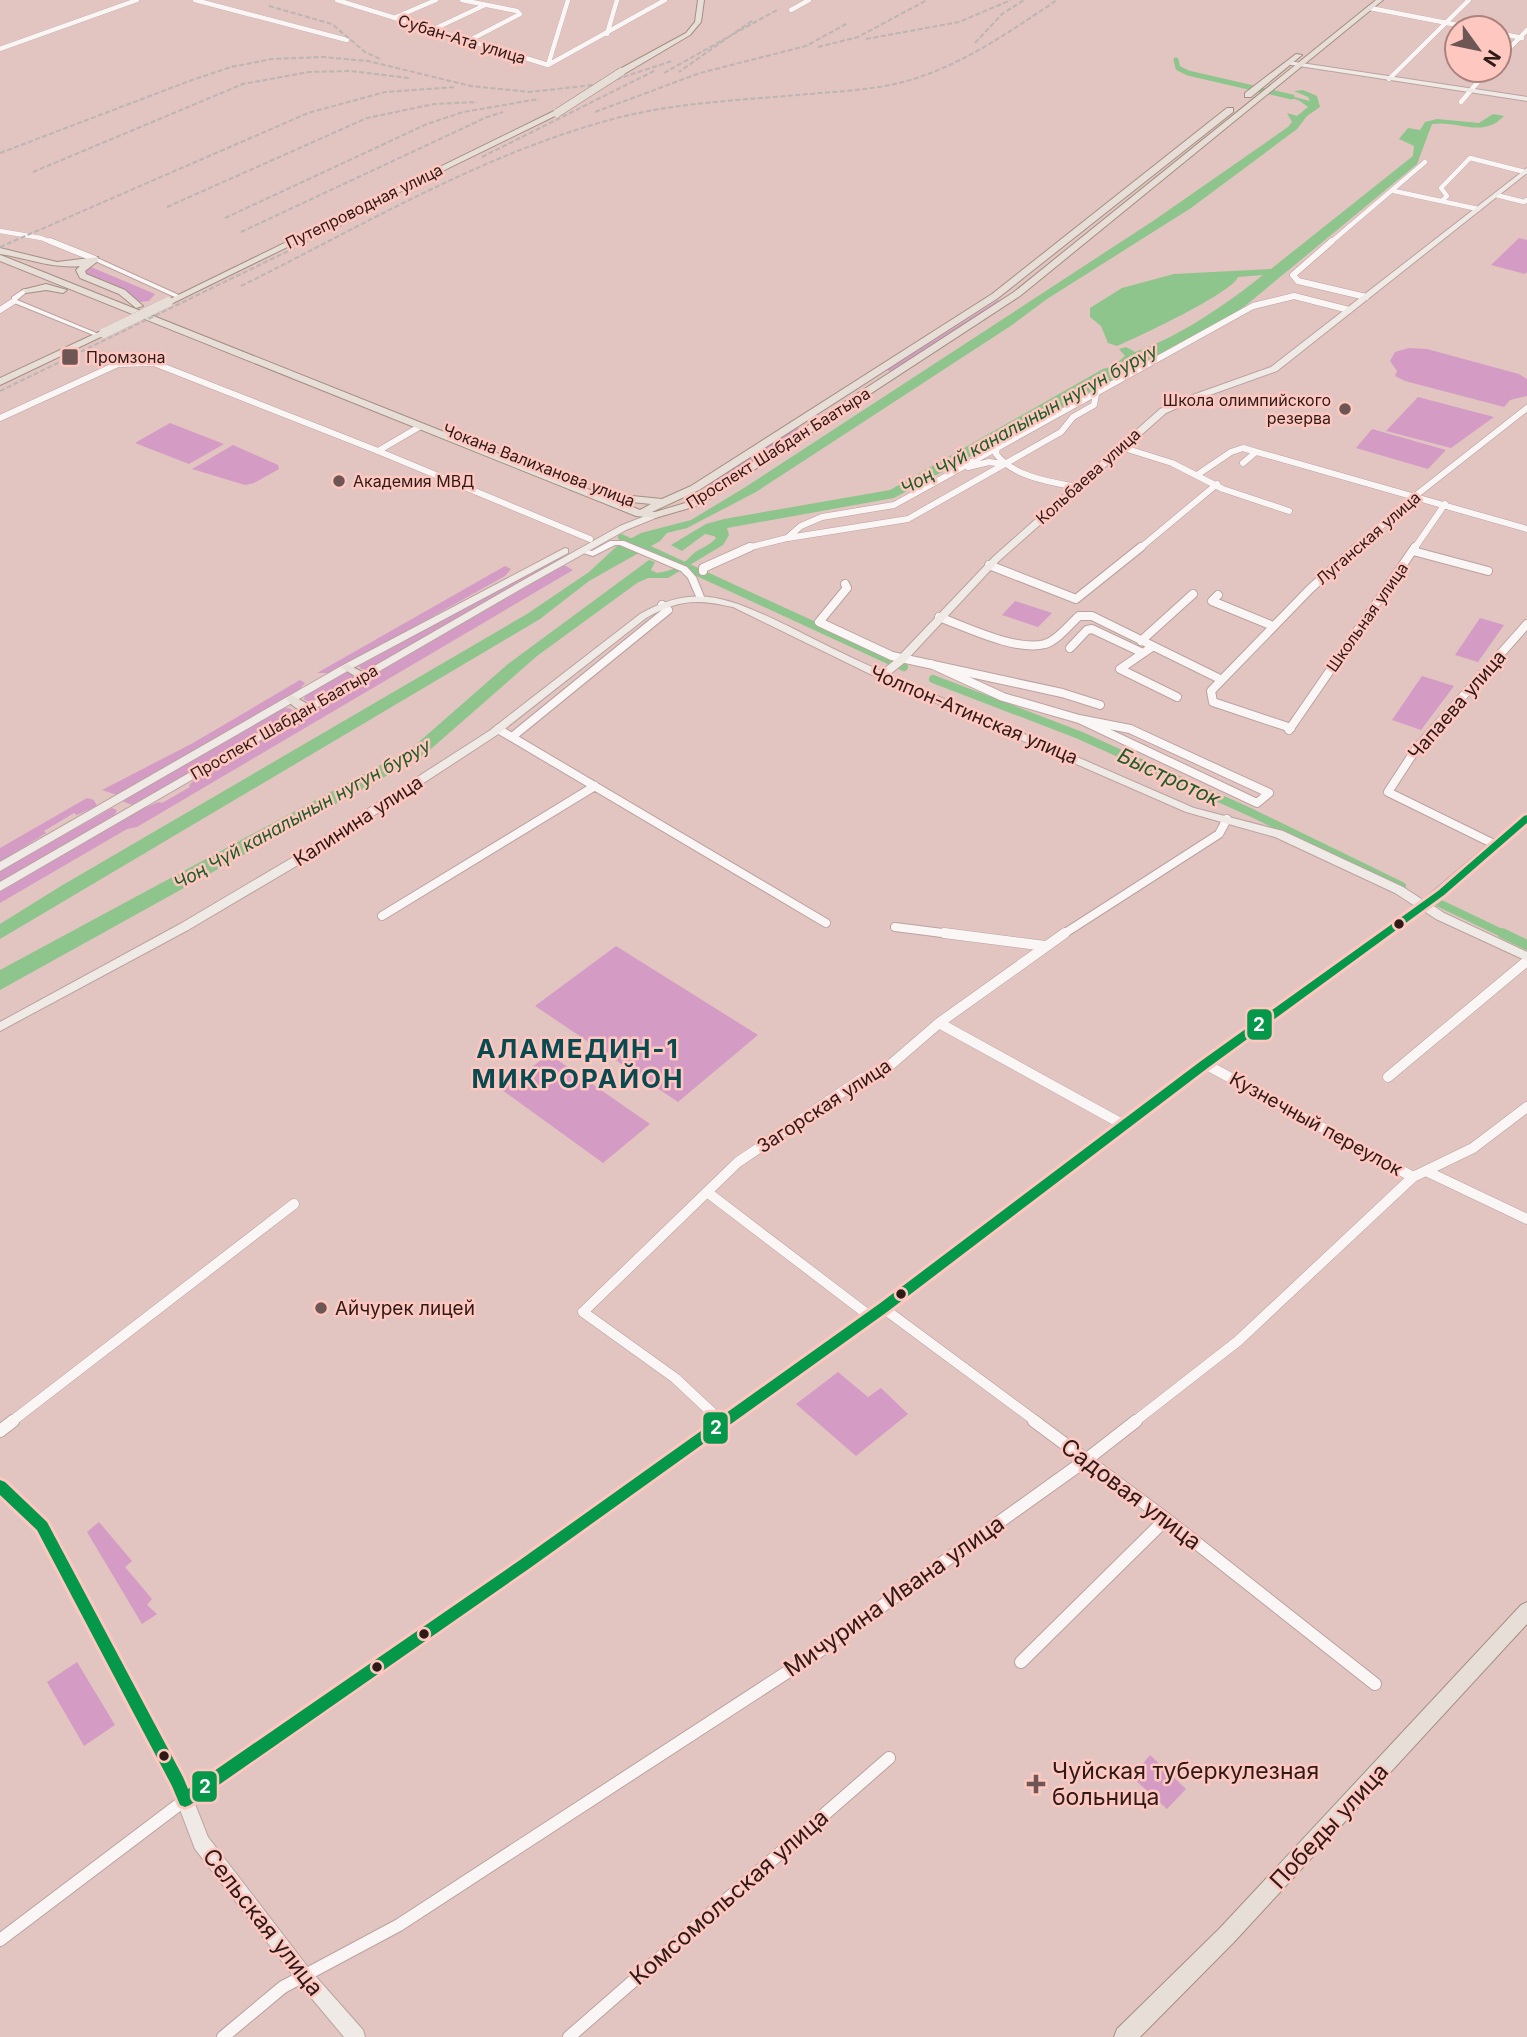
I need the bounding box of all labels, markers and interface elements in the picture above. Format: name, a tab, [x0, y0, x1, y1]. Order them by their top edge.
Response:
street label: Субан-Ата улица	[396, 10, 528, 68]
north arrow	[1443, 14, 1513, 84]
text: N	[1478, 46, 1505, 70]
street label: Путепроводная улица	[282, 159, 446, 253]
water label: Чоң Чүй каналынын нугун буруу	[897, 339, 1162, 499]
marker: Промзона	[60, 347, 80, 367]
place label: Промзона	[86, 347, 166, 367]
street label: Проспект Шабдан Баатыра	[682, 383, 874, 513]
place label: Школа олимпийского резерва	[1163, 390, 1331, 428]
marker: Школа олимпийского резерва	[1337, 401, 1353, 417]
street label: Чокана Валиханова улица	[440, 419, 638, 511]
street label: Кольбаева улица	[1032, 424, 1144, 528]
place label: Академия МВД	[353, 471, 474, 491]
marker: Академия МВД	[331, 473, 347, 489]
street label: Луганская улица	[1312, 487, 1424, 589]
street label: Школьная улица	[1322, 559, 1412, 675]
street label: Чапаева улица	[1403, 646, 1511, 764]
street label: Проспект Шабдан Баатыра	[187, 660, 381, 784]
street label: Чолпон-Атинская улица	[867, 661, 1081, 769]
water label: Чоң Чүй каналынын нугун буруу	[170, 734, 435, 894]
water label: Быстроток	[1114, 742, 1225, 812]
street label: Калинина улица	[289, 771, 427, 871]
unlabelled marker	[1392, 917, 1406, 931]
line badge: 2	[1246, 1008, 1273, 1041]
text: 2	[1253, 1013, 1265, 1036]
district label: АЛАМЕДИН-1 МИКРОРАЙОН	[472, 1033, 685, 1094]
street label: Загорская улица	[753, 1054, 895, 1158]
street label: Кузнечный переулок	[1226, 1067, 1407, 1181]
unlabelled marker	[894, 1287, 908, 1301]
place label: Айчурек лицей	[335, 1297, 475, 1320]
marker: Айчурек лицей	[313, 1300, 329, 1316]
line badge: 2	[702, 1411, 729, 1445]
text: 2	[710, 1416, 722, 1439]
street label: Садовая улица	[1055, 1432, 1207, 1556]
street label: Мичурина Ивана улица	[778, 1509, 1010, 1683]
unlabelled marker	[417, 1627, 431, 1641]
unlabelled marker	[370, 1660, 384, 1674]
unlabelled marker	[157, 1749, 171, 1763]
place label: Чуйская туберкулезная больница	[1052, 1757, 1319, 1811]
street label: Победы улица	[1264, 1758, 1394, 1894]
line badge: 2	[191, 1770, 218, 1803]
marker: Чуйская туберкулезная больница	[1026, 1774, 1046, 1794]
text: 2	[199, 1775, 211, 1798]
street label: Комсомольская улица	[624, 1803, 834, 1991]
street label: Сельская улица	[197, 1843, 329, 2001]

